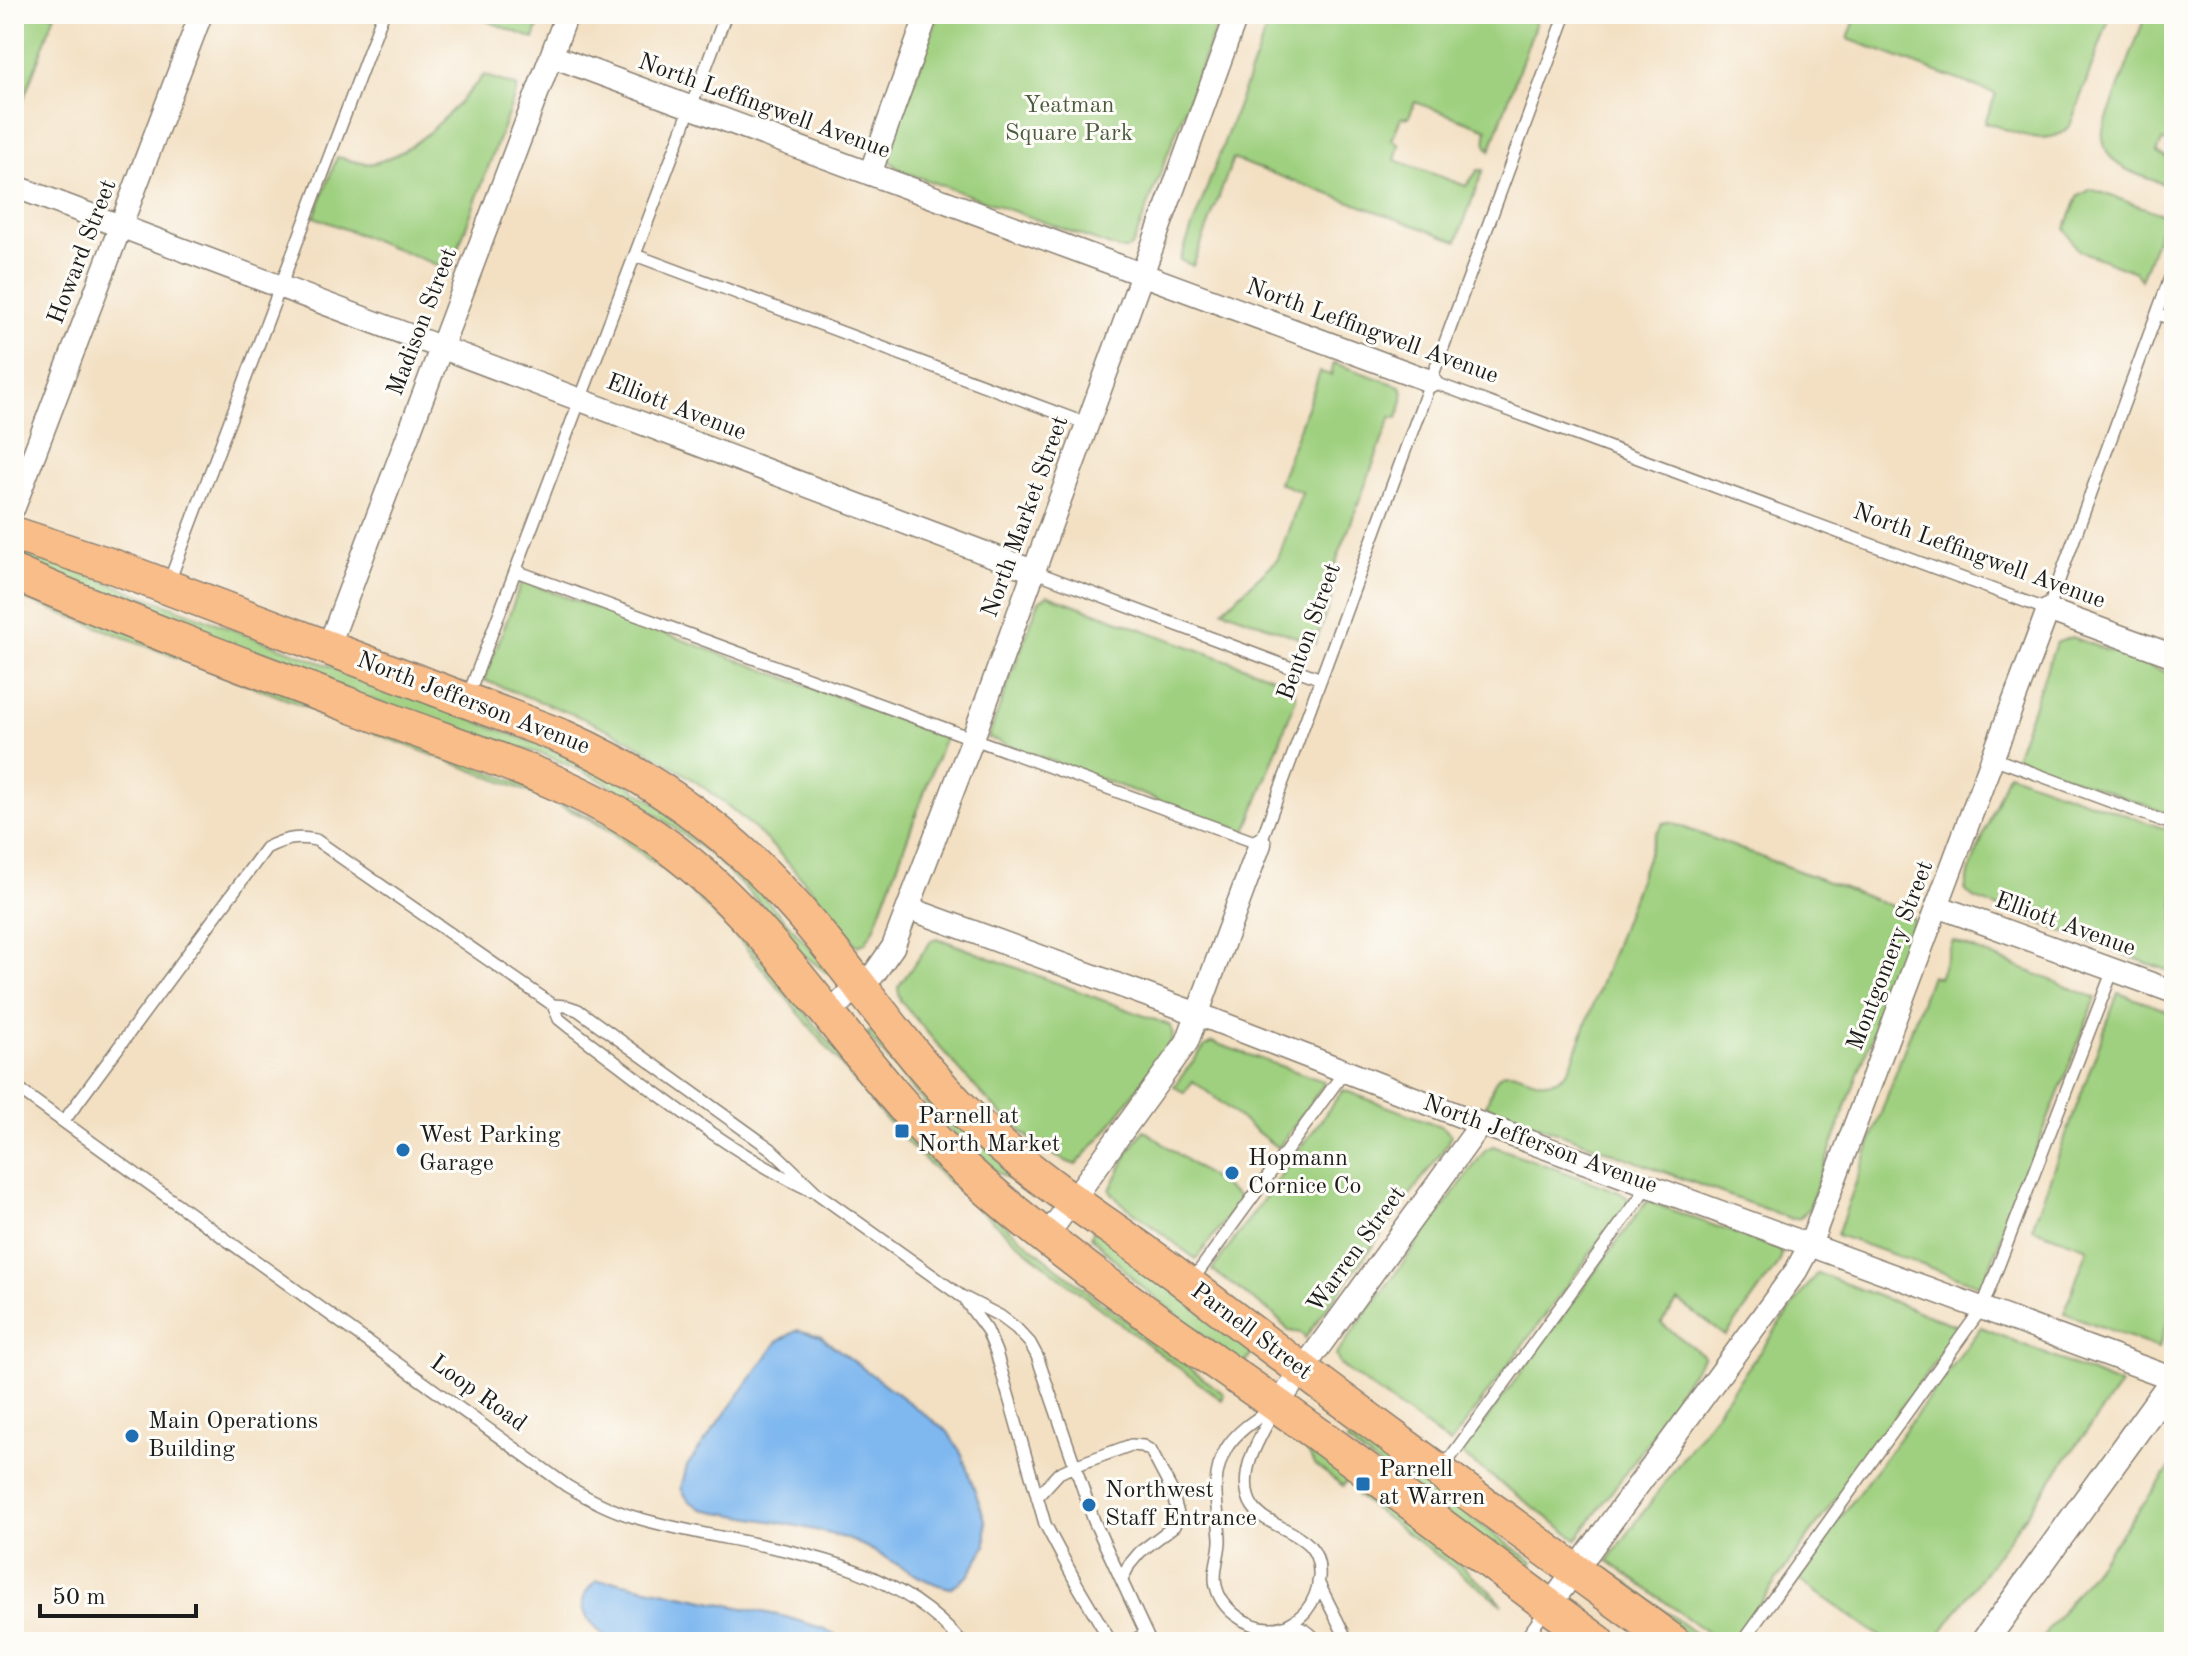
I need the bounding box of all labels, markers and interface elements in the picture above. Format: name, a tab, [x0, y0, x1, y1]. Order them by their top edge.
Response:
street label: North Leffingwell Avenue	[635, 50, 893, 164]
park label: Yeatman Square Park	[1005, 94, 1133, 146]
street label: Howard Street	[44, 176, 122, 328]
street label: Madison Street	[384, 245, 462, 399]
street label: North Leffingwell Avenue	[1243, 275, 1501, 389]
street label: Elliott Avenue	[603, 370, 749, 446]
street label: North Market Street	[978, 413, 1074, 621]
street label: North Leffingwell Avenue	[1850, 500, 2108, 614]
street label: Benton Street	[1274, 560, 1346, 704]
street label: North Jefferson Avenue	[353, 648, 593, 760]
street label: Montgomery Street	[1844, 858, 1938, 1054]
street label: Elliott Avenue	[1992, 888, 2138, 962]
street label: North Jefferson Avenue	[1420, 1091, 1660, 1199]
place label: Parnell at North Market	[918, 1105, 1060, 1157]
marker: Parnell at North Market	[893, 1122, 911, 1140]
place label: West Parking Garage	[419, 1124, 561, 1176]
marker: West Parking Garage	[394, 1141, 412, 1159]
place label: Hopmann Cornice Co	[1248, 1147, 1361, 1199]
marker: Hopmann Cornice Co	[1223, 1164, 1241, 1182]
street label: Warren Street	[1303, 1182, 1411, 1318]
street label: Parnell Street	[1186, 1279, 1316, 1385]
street label: Loop Road	[425, 1351, 531, 1437]
place label: Main Operations Building	[148, 1410, 318, 1462]
marker: Main Operations Building	[123, 1427, 141, 1445]
place label: Parnell at Warren	[1379, 1458, 1485, 1510]
marker: Parnell at Warren	[1354, 1475, 1372, 1493]
place label: Northwest Staff Entrance	[1105, 1479, 1257, 1531]
marker: Northwest Staff Entrance	[1080, 1496, 1098, 1514]
scale bar	[40, 1568, 196, 1618]
text: 50 m	[52, 1586, 106, 1610]

